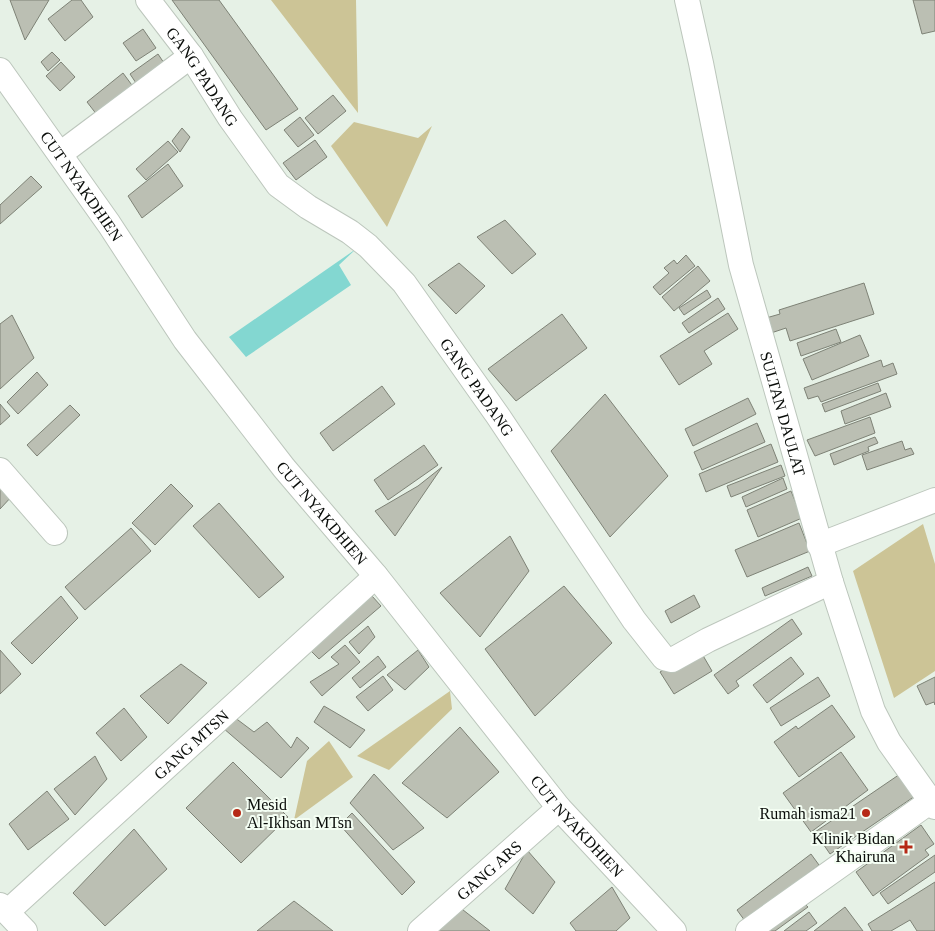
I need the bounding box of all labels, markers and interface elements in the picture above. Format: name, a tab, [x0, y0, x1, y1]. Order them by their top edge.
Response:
street label: GANG PADANG	[163, 24, 242, 130]
street label: CUT NYAKDHIEN	[38, 128, 126, 244]
street label: GANG PADANG	[437, 335, 518, 439]
street label: SULTAN DAULAT	[757, 350, 809, 478]
street label: CUT NYAKDHIEN	[274, 458, 371, 568]
street label: GANG MTSN	[150, 706, 232, 783]
street label: CUT NYAKDHIEN	[528, 772, 627, 880]
place label: Mesid Al-Ikhsan MTsn	[247, 796, 352, 831]
place label: Rumah isma21	[760, 805, 856, 822]
marker: Mesid Al-Ikhsan MTsn	[231, 807, 243, 819]
marker: Rumah isma21	[860, 807, 872, 819]
place label: Klinik Bidan Khairuna	[812, 830, 895, 865]
street label: GANG ARS	[453, 837, 525, 903]
marker: Klinik Bidan Khairuna	[899, 840, 913, 854]

